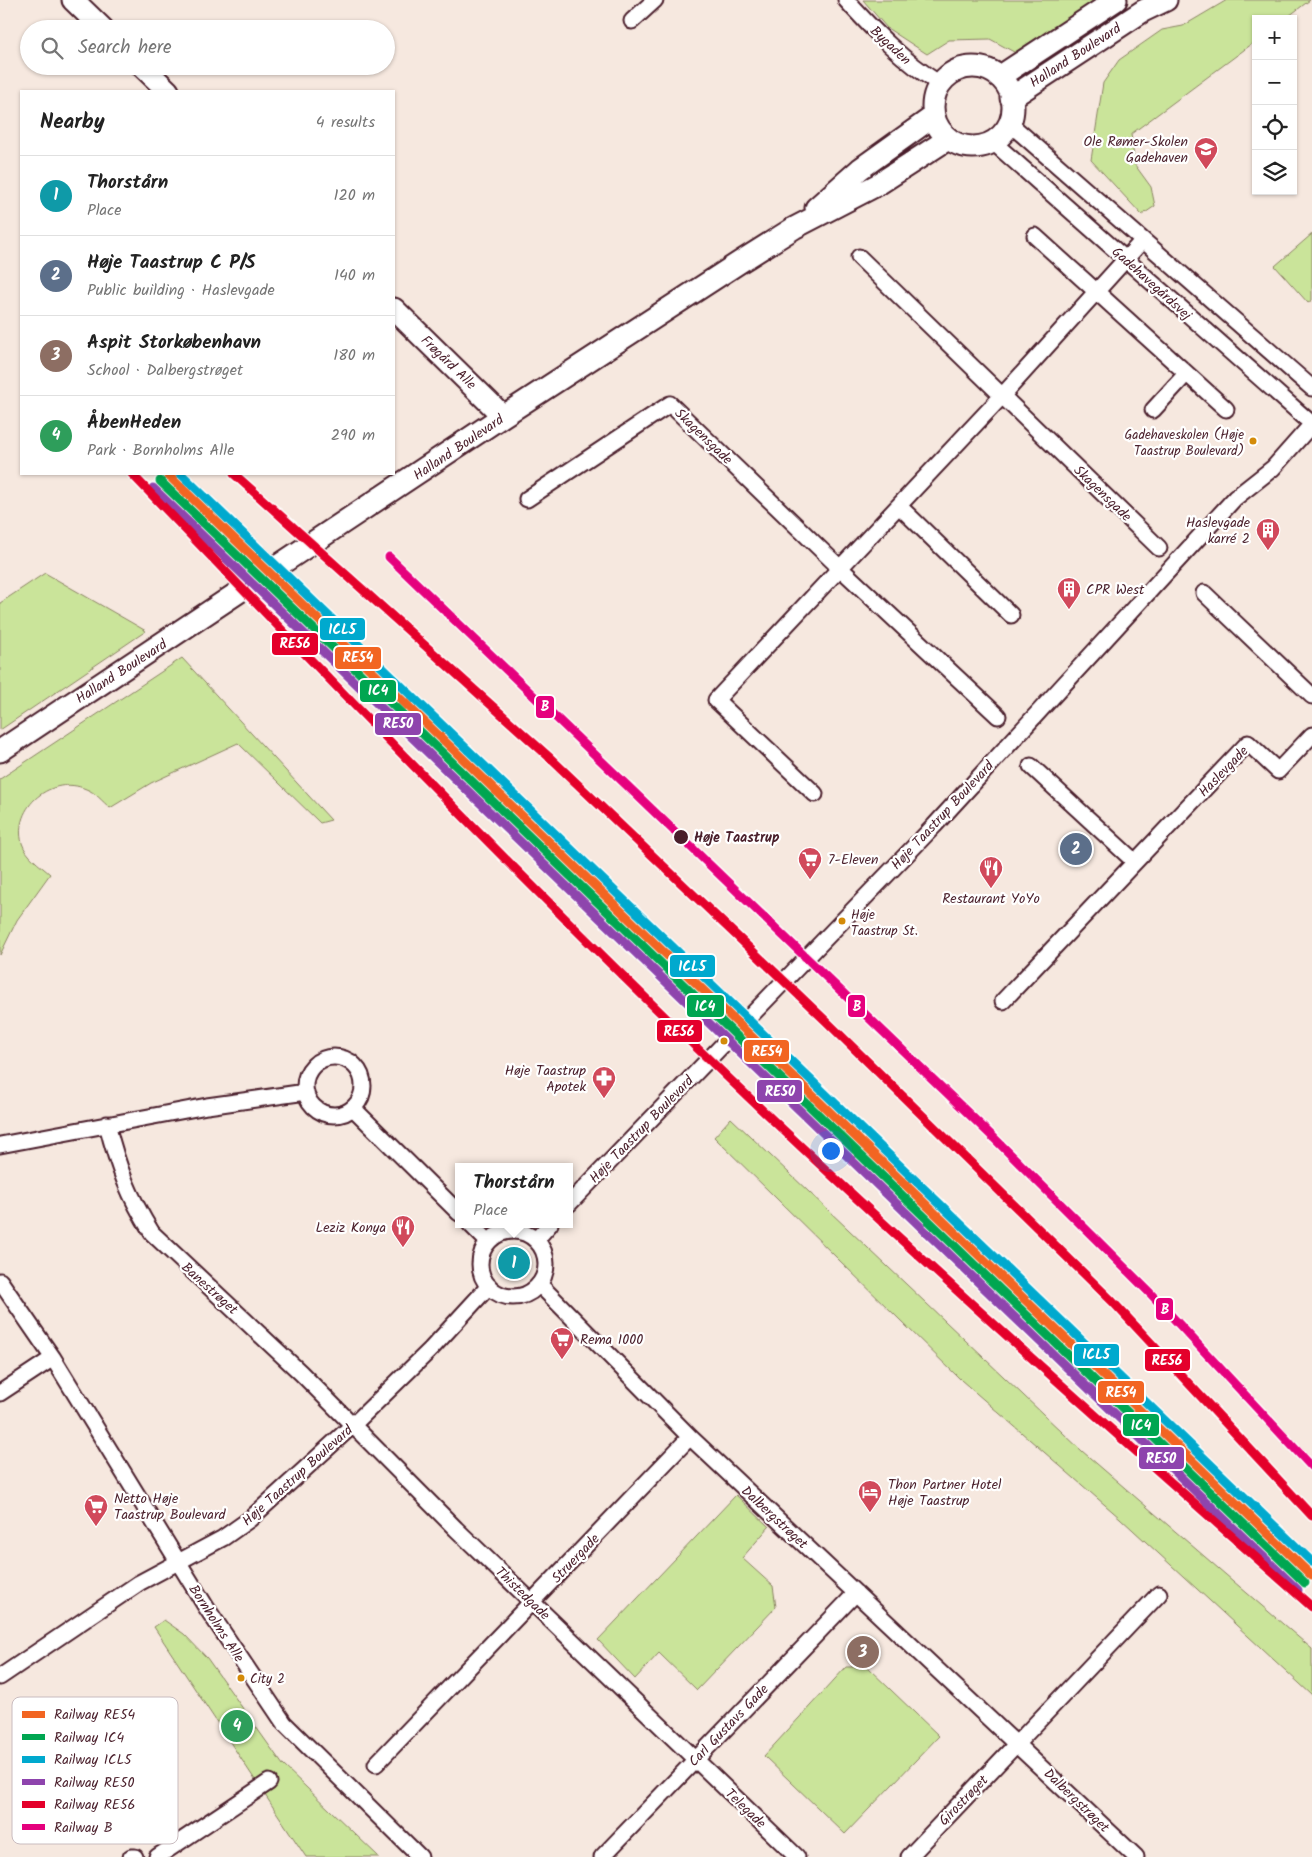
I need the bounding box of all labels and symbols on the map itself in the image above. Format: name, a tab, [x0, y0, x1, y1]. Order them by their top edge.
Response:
street label: Halland Boulevard	[1025, 17, 1127, 94]
street label: Bygaden	[865, 21, 916, 71]
place label: Ole Rømer-Skolen Gadehaven	[1083, 131, 1188, 169]
school or university icon: Ole Rømer-Skolen Gadehaven	[1193, 136, 1219, 170]
street label: Gadehavegårdsvej	[1106, 242, 1197, 326]
street label: Frøgård Alle	[415, 330, 482, 396]
street label: Skagensgade	[669, 403, 738, 471]
street label: Halland Boulevard	[409, 409, 509, 486]
place label: Gadehaveskolen (Høje Taastrup Boulevard)	[1124, 425, 1244, 462]
marker: Gadehaveskolen (Høje Taastrup Boulevard)	[1248, 436, 1258, 446]
street label: Skagensgade	[1068, 460, 1137, 528]
place label: Haslevgade karré 2	[1186, 512, 1251, 550]
building icon: Haslevgade karré 2	[1255, 517, 1281, 551]
building icon: CPR West	[1056, 576, 1082, 610]
place label: CPR West	[1086, 579, 1145, 601]
line badge: ICL5	[319, 617, 366, 641]
text: ICL5	[328, 619, 358, 641]
line badge: RE56	[271, 632, 319, 656]
street label: Halland Boulevard	[71, 633, 173, 710]
text: RE56	[280, 633, 311, 655]
line badge: RE54	[334, 646, 382, 670]
text: RE54	[343, 647, 374, 669]
line badge: IC4	[359, 679, 397, 703]
text: IC4	[368, 680, 389, 702]
line badge: B	[535, 695, 555, 719]
text: B	[541, 696, 549, 718]
line badge: RE50	[374, 712, 422, 736]
text: RE50	[383, 713, 414, 735]
street label: Haslevgade	[1194, 741, 1254, 802]
street label: Høje Taastrup Boulevard	[886, 755, 1000, 875]
place label: Høje Taastrup	[694, 827, 780, 849]
marker: Høje Taastrup	[672, 828, 690, 846]
pin: 2	[1060, 830, 1092, 868]
supermarket icon: 7-Eleven	[797, 846, 823, 880]
place label: 7-Eleven	[828, 849, 878, 871]
restaurant icon: Restaurant YoYo	[978, 855, 1004, 889]
place label: Restaurant YoYo	[942, 888, 1040, 910]
place label: Høje Taastrup St.	[851, 905, 918, 942]
marker: Høje Taastrup St.	[837, 916, 847, 926]
line badge: ICL5	[669, 954, 716, 978]
text: ICL5	[678, 956, 708, 978]
line badge: IC4	[686, 994, 725, 1018]
line badge: B	[847, 994, 866, 1018]
text: IC4	[695, 996, 716, 1018]
text: B	[853, 996, 861, 1018]
line badge: RE56	[656, 1019, 703, 1043]
text: RE56	[664, 1021, 695, 1043]
unlabelled marker	[719, 1036, 729, 1046]
line badge: RE54	[743, 1039, 790, 1063]
text: RE54	[752, 1041, 783, 1063]
place label: Høje Taastrup Apotek	[505, 1060, 586, 1098]
pharmacy icon: Høje Taastrup Apotek	[591, 1065, 617, 1099]
street label: Høje Taastrup Boulevard	[584, 1070, 700, 1189]
line badge: RE50	[756, 1079, 803, 1103]
text: RE50	[765, 1081, 796, 1103]
your location	[818, 1138, 844, 1164]
restaurant icon: Leziz Konya	[390, 1214, 416, 1248]
place label: Leziz Konya	[316, 1217, 386, 1239]
pin: 1	[498, 1244, 530, 1282]
street label: Banestrøget	[176, 1257, 243, 1321]
line badge: B	[1155, 1297, 1174, 1321]
text: B	[1161, 1299, 1169, 1321]
supermarket icon: Rema 1000	[549, 1326, 575, 1360]
place label: Rema 1000	[580, 1329, 643, 1351]
line badge: ICL5	[1073, 1343, 1120, 1367]
text: ICL5	[1082, 1344, 1112, 1366]
line badge: RE56	[1144, 1348, 1191, 1372]
text: RE56	[1152, 1350, 1183, 1372]
line badge: RE54	[1097, 1380, 1145, 1404]
text: RE54	[1106, 1382, 1137, 1404]
line badge: IC4	[1122, 1413, 1160, 1437]
text: IC4	[1131, 1415, 1152, 1437]
street label: Høje Taastrup Boulevard	[237, 1419, 359, 1532]
line badge: RE50	[1138, 1446, 1185, 1470]
text: RE50	[1146, 1448, 1177, 1470]
place label: Thon Partner Hotel Høje Taastrup	[888, 1474, 1002, 1512]
hotel icon: Thon Partner Hotel Høje Taastrup	[857, 1479, 883, 1513]
street label: Dalbergstrøget	[736, 1481, 813, 1555]
place label: Netto Høje Taastrup Boulevard	[114, 1488, 227, 1526]
supermarket icon: Netto Høje Taastrup Boulevard	[83, 1493, 109, 1527]
street label: Struergade	[546, 1528, 606, 1589]
street label: Thistedgade	[490, 1562, 555, 1626]
street label: Bornholms Alle	[183, 1580, 250, 1667]
pin: 3	[847, 1633, 879, 1671]
place label: City 2	[250, 1669, 285, 1690]
marker: City 2	[236, 1673, 246, 1683]
street label: Carl Gustavs Gade	[683, 1679, 775, 1772]
legend	[12, 1697, 178, 1844]
text: Railway RE54	[54, 1704, 136, 1726]
pin: 4	[221, 1707, 253, 1745]
text: Railway IC4	[54, 1727, 124, 1749]
text: Railway ICL5	[54, 1749, 133, 1771]
street label: Dalbergstrøget	[1038, 1763, 1115, 1838]
street label: Girostrøget	[934, 1770, 994, 1831]
text: Railway RE50	[54, 1772, 135, 1794]
street label: Telegade	[720, 1783, 771, 1834]
text: Railway RE56	[54, 1794, 135, 1816]
text: Railway B	[54, 1817, 113, 1839]

